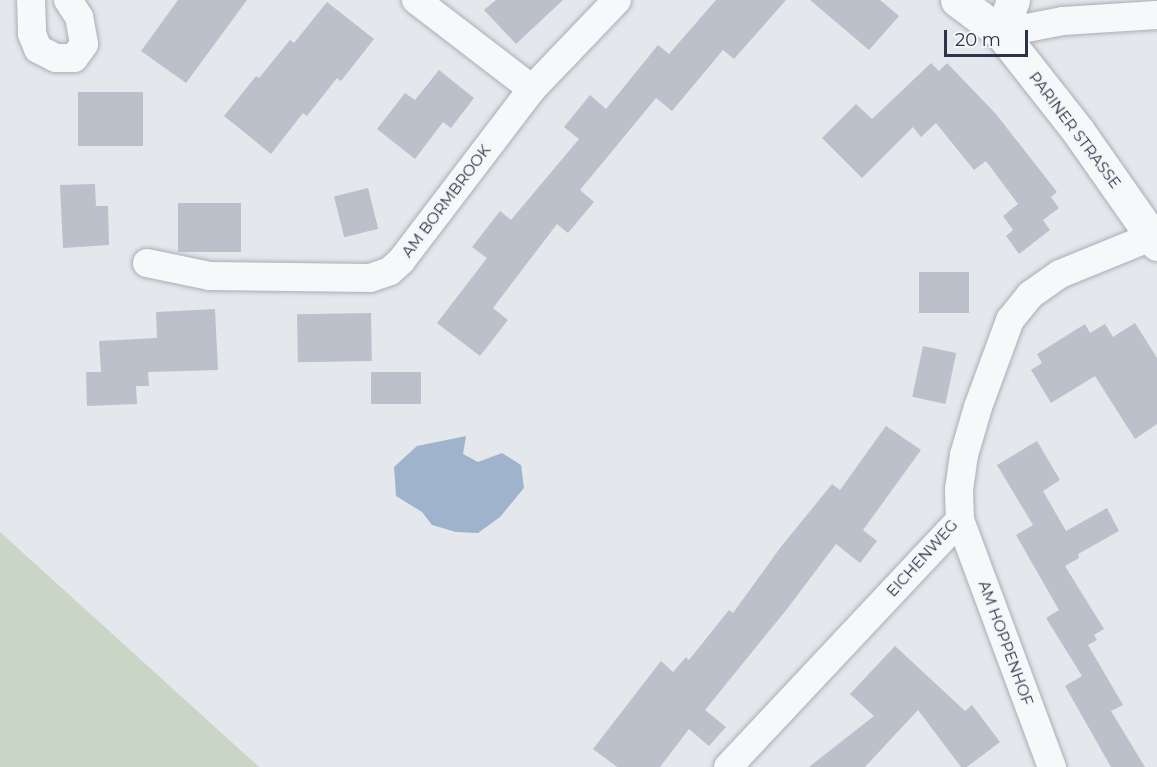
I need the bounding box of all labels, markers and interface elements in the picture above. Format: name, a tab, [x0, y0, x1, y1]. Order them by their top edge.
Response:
scale bar	[947, 18, 1031, 56]
text: 20 m	[955, 29, 1001, 51]
street label: PARINER STRASSE	[1025, 68, 1125, 192]
street label: AM BORMBROOK	[398, 141, 494, 261]
street label: EICHENWEG	[883, 516, 961, 600]
street label: AM HOPPENHOF	[975, 578, 1037, 708]

